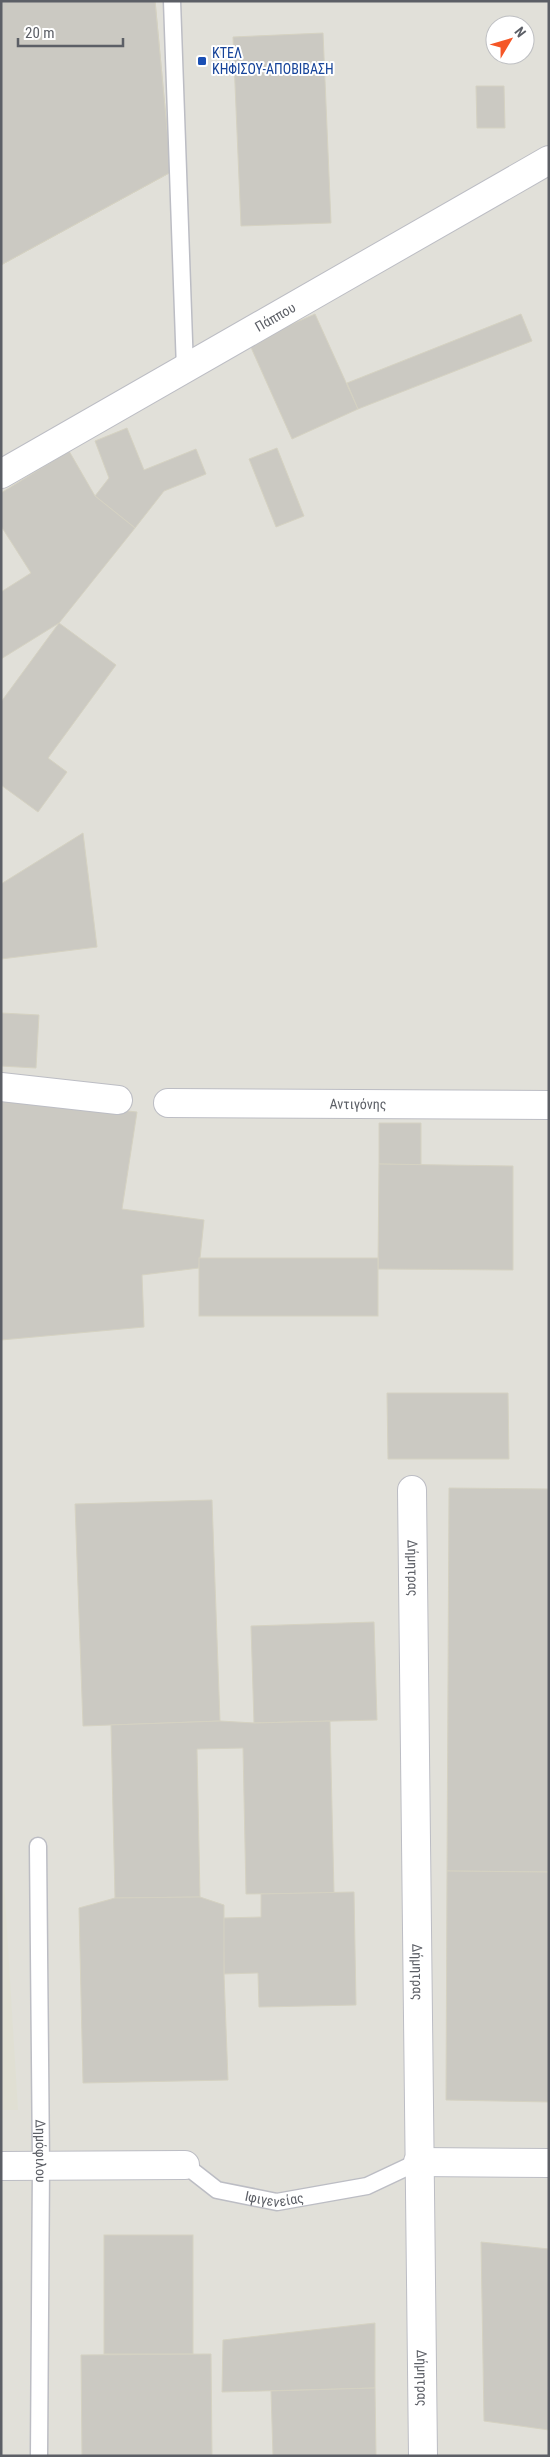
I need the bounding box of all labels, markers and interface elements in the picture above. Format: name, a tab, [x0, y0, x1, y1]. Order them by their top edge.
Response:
scale bar	[18, 15, 122, 47]
north arrow	[485, 15, 535, 65]
text: 20 m	[25, 24, 55, 42]
text: N	[511, 24, 529, 40]
place label: ΚΤΕΛ ΚΗΦΙΣΟΥ-ΑΠΟΒΙΒΑΣΗ	[212, 45, 334, 77]
marker: ΚΤΕΛ ΚΗΦΙΣΟΥ-ΑΠΟΒΙΒΑΣΗ	[196, 55, 208, 67]
street label: Πάππου	[252, 299, 298, 335]
street label: Αντιγόνης	[330, 1096, 386, 1112]
street label: Δήμητρας	[405, 1540, 421, 1596]
street label: Δήμητρας	[409, 1944, 426, 2000]
street label: Δημόφιλου	[32, 2119, 49, 2183]
street label: Ιφιγενείας	[244, 2188, 305, 2210]
street label: Δήμητρας	[414, 2350, 430, 2406]

